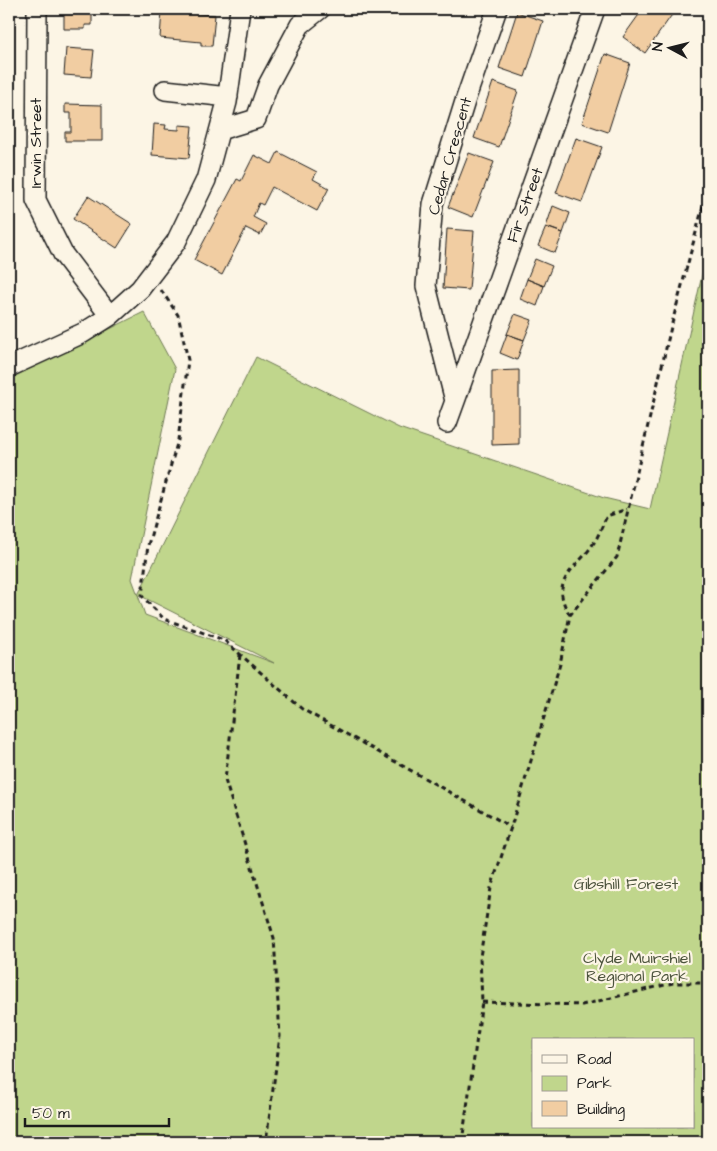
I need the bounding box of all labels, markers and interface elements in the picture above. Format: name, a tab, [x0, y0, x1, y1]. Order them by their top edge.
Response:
north arrow	[644, 22, 694, 72]
text: N	[648, 41, 669, 52]
street label: Cedar Crescent	[423, 94, 477, 218]
street label: Irwin Street	[25, 97, 47, 188]
street label: Fir Street	[501, 164, 549, 245]
park label: Gibshill Forest	[574, 873, 679, 895]
park label: Clyde Muirshiel Regional Park	[583, 947, 691, 988]
legend	[532, 1038, 694, 1128]
text: Road	[577, 1049, 612, 1070]
text: Park	[577, 1073, 612, 1094]
scale bar	[25, 1096, 169, 1128]
text: Building	[577, 1099, 625, 1121]
text: 50 m	[32, 1103, 70, 1124]

